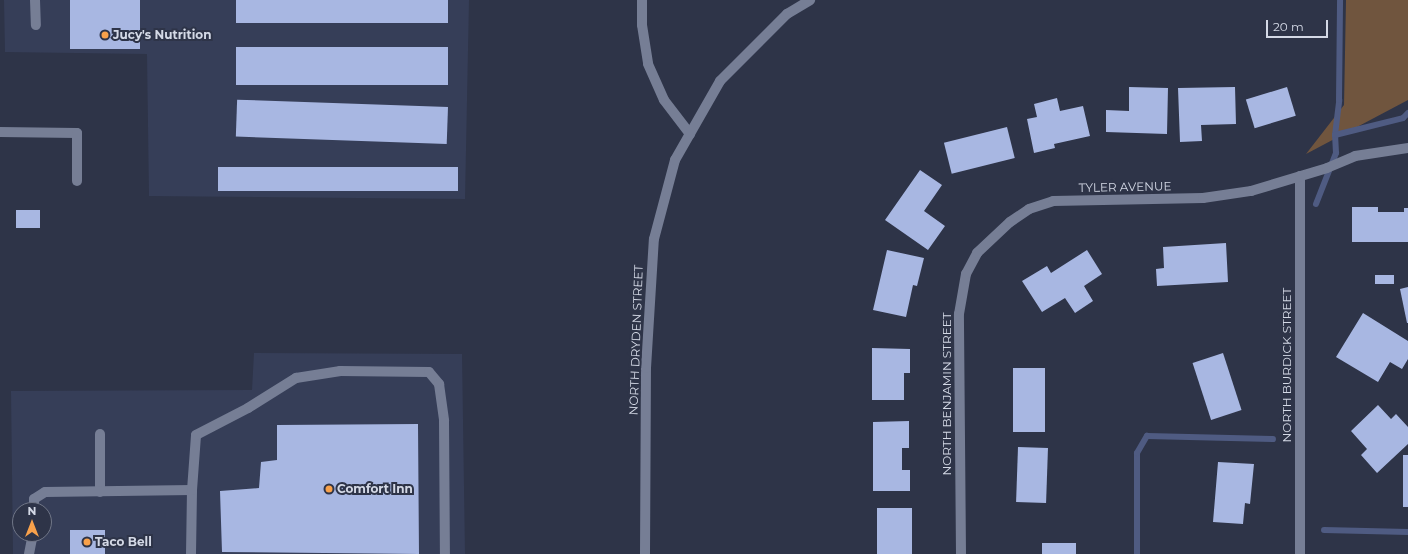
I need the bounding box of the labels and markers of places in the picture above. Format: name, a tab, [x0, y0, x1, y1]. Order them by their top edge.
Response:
place label: Jucy's Nutrition	[113, 28, 211, 42]
marker: Jucy's Nutrition	[100, 30, 110, 40]
place label: Comfort Inn	[337, 482, 413, 496]
marker: Comfort Inn	[324, 484, 334, 494]
place label: Taco Bell	[95, 535, 152, 549]
marker: Taco Bell	[82, 537, 92, 547]

